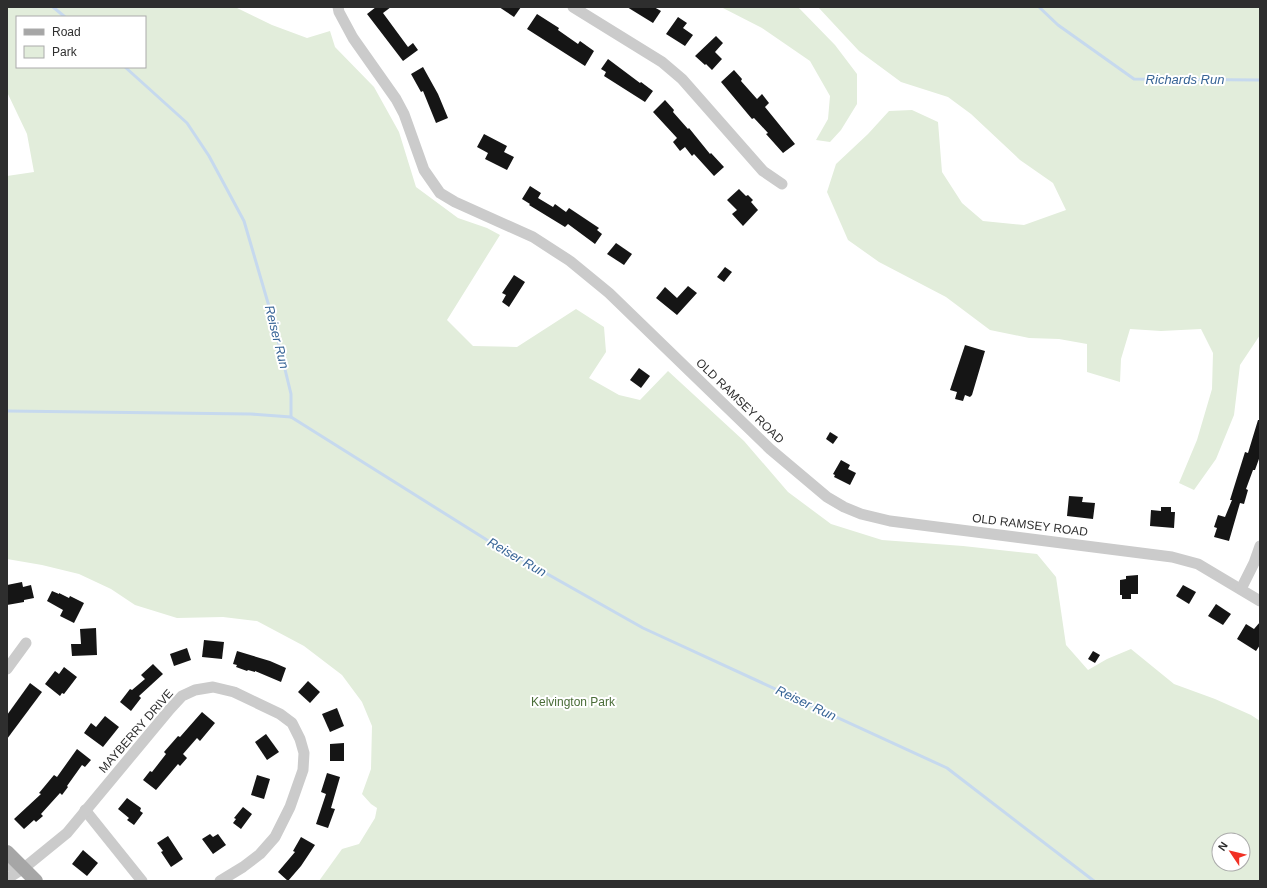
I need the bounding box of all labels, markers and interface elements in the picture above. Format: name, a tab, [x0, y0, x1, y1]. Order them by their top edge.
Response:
legend	[16, 16, 146, 68]
text: Road	[52, 25, 81, 39]
text: Park	[52, 45, 78, 59]
water label: Richards Run	[1146, 72, 1224, 87]
water label: Reiser Run	[262, 304, 292, 370]
street label: OLD RAMSEY ROAD	[693, 356, 787, 447]
street label: OLD RAMSEY ROAD	[971, 511, 1089, 539]
water label: Reiser Run	[485, 534, 549, 580]
water label: Reiser Run	[773, 682, 839, 724]
street label: MAYBERRY DRIVE	[96, 686, 176, 776]
park label: Kelvington Park	[531, 695, 616, 709]
north arrow	[1211, 832, 1251, 872]
text: N	[1216, 840, 1230, 853]

